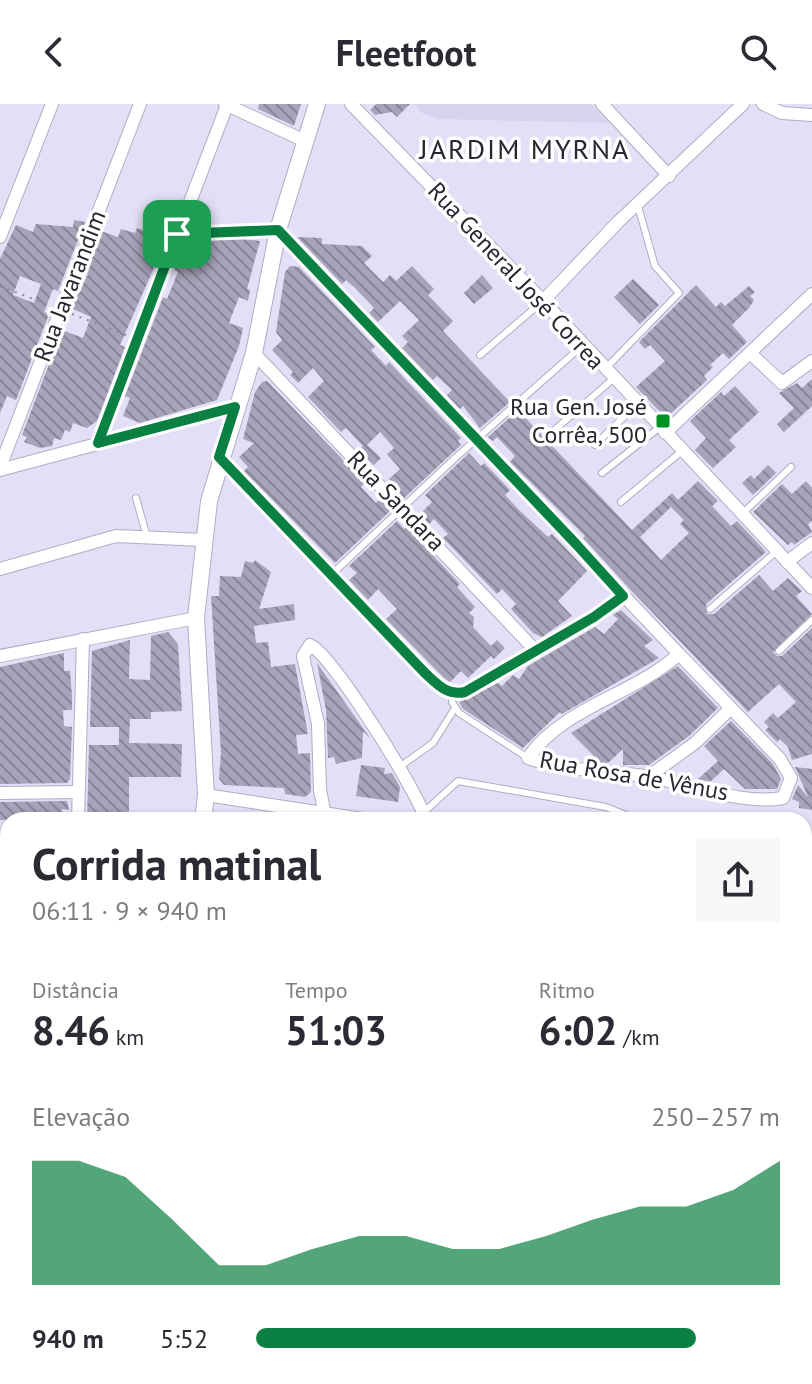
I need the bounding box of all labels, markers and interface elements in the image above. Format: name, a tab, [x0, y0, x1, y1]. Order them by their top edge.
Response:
text: Fleetfoot	[336, 29, 476, 76]
icon: back	[32, 30, 76, 74]
icon: search	[736, 30, 780, 74]
district label: JARDIM MYRNA	[419, 130, 630, 167]
street label: Rua General José Correa	[421, 175, 611, 376]
pin	[143, 200, 211, 268]
street label: Rua Javarandim	[26, 206, 113, 366]
icon: arrive	[155, 212, 199, 256]
place label: Rua Gen. José Corrêa, 500	[510, 391, 647, 450]
marker: Rua Gen. José Corrêa, 500	[654, 412, 672, 430]
street label: Rua Sandara	[341, 444, 452, 557]
street label: Rua Rosa de Vênus	[537, 744, 731, 807]
text: Corrida matinal	[32, 835, 321, 892]
button: share	[696, 838, 780, 922]
text: 06:11 · 9 × 940 m	[32, 894, 227, 927]
text: Distância	[32, 976, 119, 1004]
text: Tempo	[285, 976, 347, 1004]
text: Ritmo	[539, 976, 595, 1004]
text: 8.46	[32, 1004, 110, 1056]
text: 51:03	[285, 1004, 387, 1056]
text: 6:02	[539, 1004, 617, 1056]
text: km	[110, 1023, 144, 1051]
text: /km	[617, 1023, 660, 1051]
text: Elevação	[32, 1100, 130, 1133]
text: 250–257 m	[651, 1100, 780, 1133]
text: 940 m	[32, 1322, 104, 1355]
text: 5:52	[160, 1322, 208, 1355]

